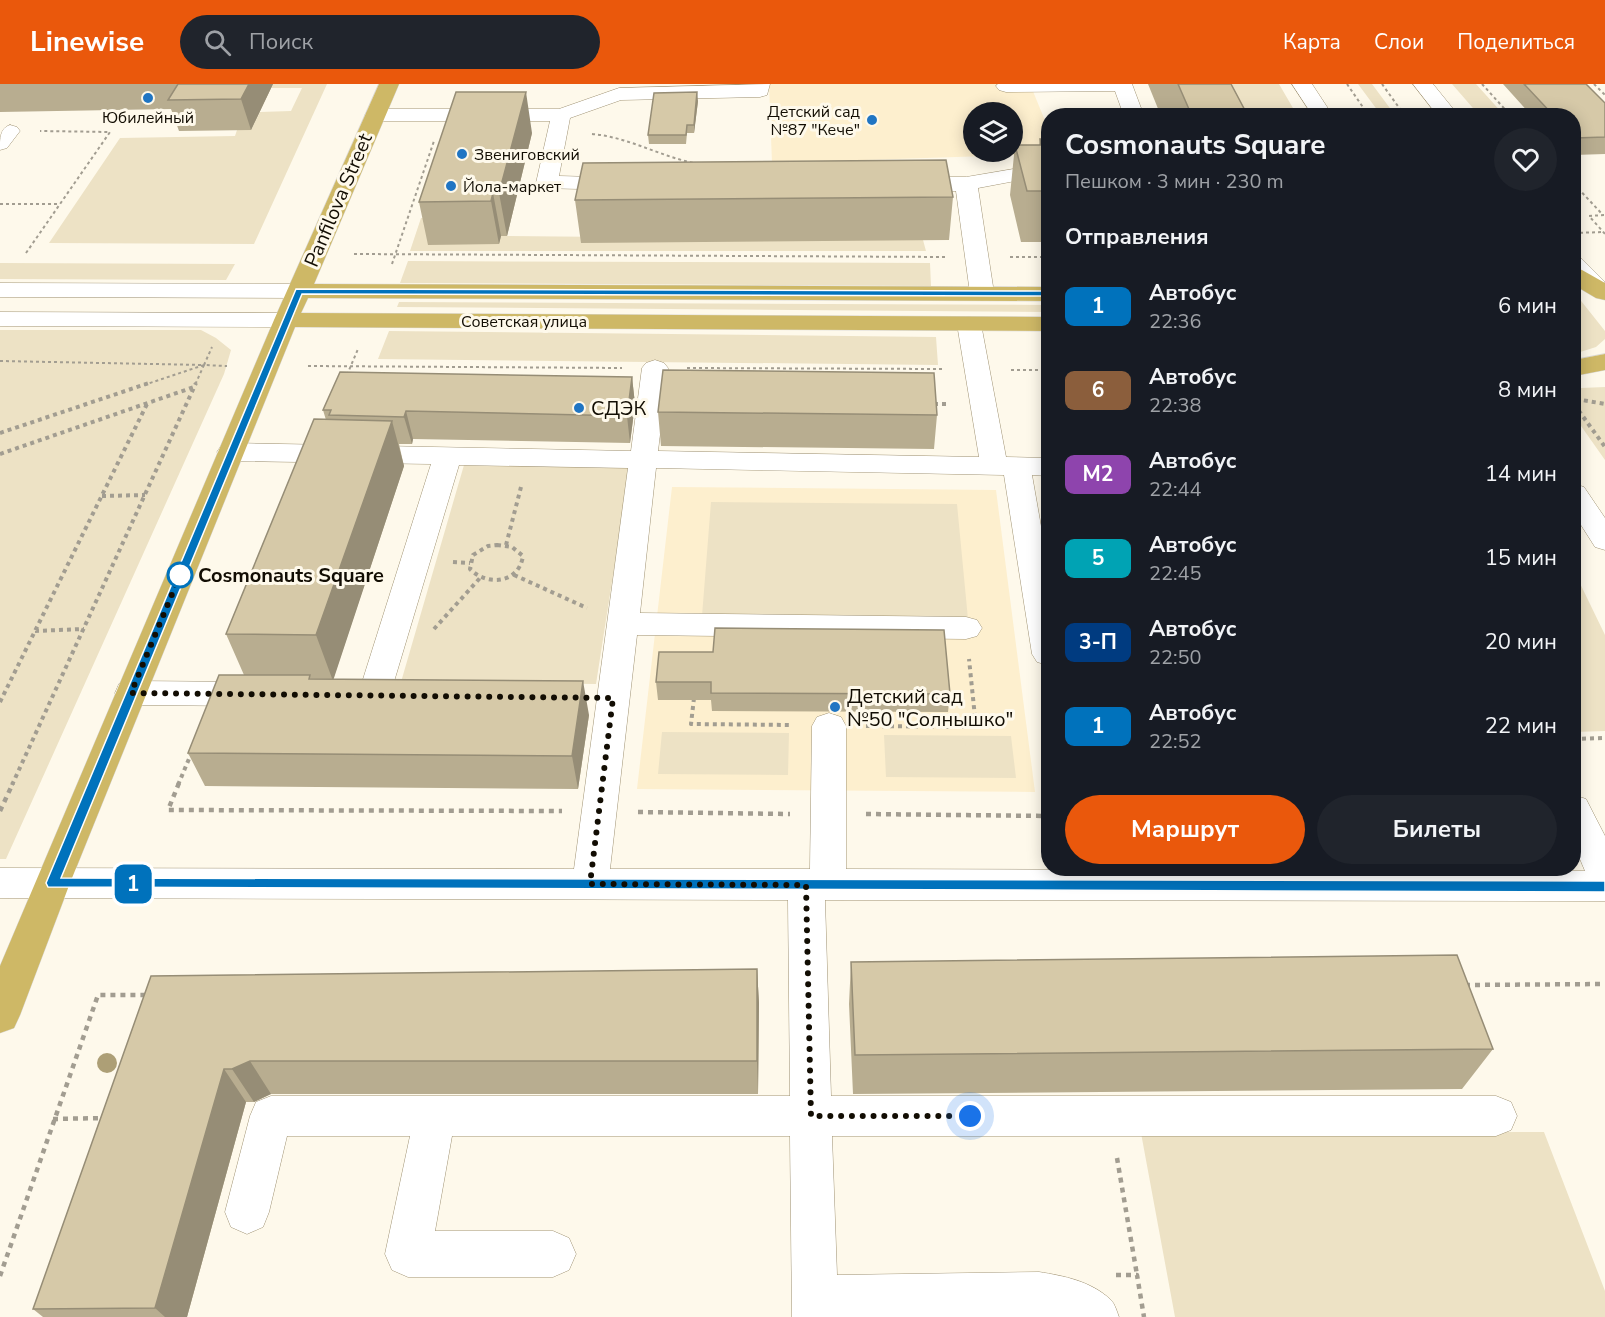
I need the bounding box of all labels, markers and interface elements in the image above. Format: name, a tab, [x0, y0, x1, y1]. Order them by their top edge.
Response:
search box	[180, 15, 600, 69]
text: Linewise	[30, 23, 144, 61]
icon: search	[201, 26, 234, 59]
text: Поиск	[249, 27, 313, 57]
text: Карта	[1283, 28, 1341, 56]
text: Слои	[1374, 28, 1424, 56]
text: Поделиться	[1457, 28, 1575, 56]
marker: Юбилейный	[141, 91, 155, 105]
place label: Детский сад №87 "Кече"	[767, 101, 861, 141]
map controls	[963, 102, 1023, 162]
button: layers	[963, 102, 1023, 162]
place label: Юбилейный	[102, 107, 194, 129]
marker: Детский сад №87 "Кече"	[865, 113, 879, 127]
text: Cosmonauts Square	[1065, 126, 1325, 164]
street label: Panfilova Street	[298, 128, 379, 271]
button: heart	[1494, 128, 1557, 191]
place label: Звениговский	[474, 144, 580, 166]
marker: Звениговский	[455, 147, 469, 161]
text: Пешком · 3 мин · 230 m	[1065, 168, 1284, 195]
place label: Йола-маркет	[463, 176, 562, 198]
marker: Йола-маркет	[444, 179, 458, 193]
text: Отправления	[1065, 222, 1209, 252]
text: Автобус	[1149, 278, 1237, 308]
text: 6 мин	[1498, 291, 1557, 321]
text: 1	[1092, 292, 1104, 320]
text: 22:36	[1149, 308, 1202, 335]
street label: Советская улица	[461, 311, 587, 333]
text: Автобус	[1149, 362, 1237, 392]
text: 8 мин	[1498, 375, 1557, 405]
text: 6	[1092, 376, 1104, 404]
text: 22:38	[1149, 392, 1202, 419]
place label: СДЭК	[591, 395, 646, 422]
marker: СДЭК	[572, 401, 586, 415]
text: Автобус	[1149, 446, 1237, 476]
text: 14 мин	[1485, 459, 1557, 489]
text: М2	[1083, 460, 1113, 488]
text: 22:44	[1149, 476, 1202, 503]
text: Автобус	[1149, 530, 1237, 560]
text: 15 мин	[1485, 543, 1557, 573]
text: 5	[1092, 544, 1104, 572]
text: 22:45	[1149, 560, 1202, 587]
marker: Cosmonauts Square	[167, 562, 193, 588]
place label: Cosmonauts Square	[198, 562, 384, 589]
text: Автобус	[1149, 614, 1237, 644]
text: 20 мин	[1485, 627, 1557, 657]
text: 3-П	[1079, 628, 1117, 656]
text: 22:50	[1149, 644, 1202, 671]
place label: Детский сад №50 "Солнышко"	[847, 683, 1013, 733]
text: Автобус	[1149, 698, 1237, 728]
marker: Детский сад №50 "Солнышко"	[828, 700, 842, 714]
text: 22 мин	[1485, 711, 1557, 741]
text: 1	[1092, 712, 1104, 740]
text: 22:52	[1149, 728, 1202, 755]
button: Маршрут	[1065, 795, 1305, 864]
button: Билеты	[1317, 795, 1557, 864]
line badge: 1	[114, 864, 152, 904]
text: 1	[127, 870, 139, 898]
your location	[955, 1101, 985, 1131]

